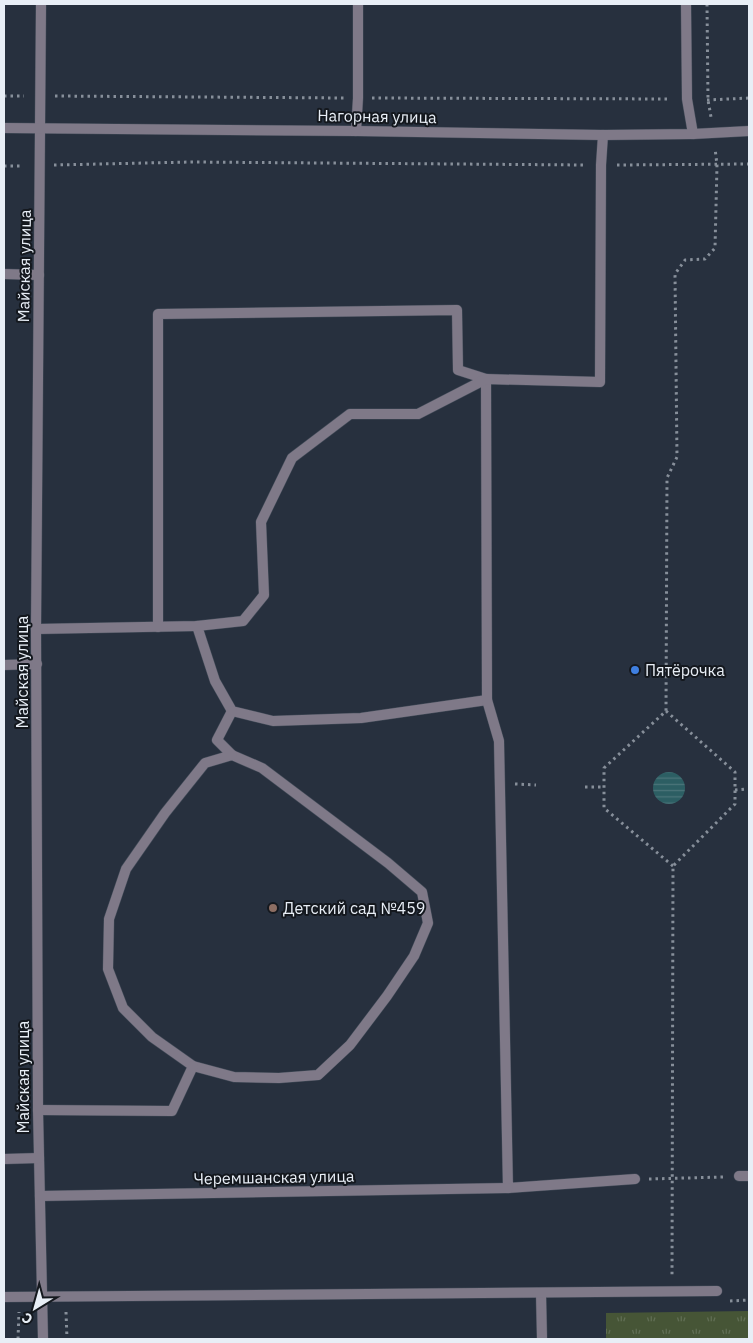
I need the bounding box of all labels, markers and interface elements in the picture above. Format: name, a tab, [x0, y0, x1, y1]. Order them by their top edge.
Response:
street label: Нагорная улица	[317, 105, 437, 127]
street label: Майская улица	[13, 209, 35, 323]
street label: Майская улица	[12, 615, 32, 728]
place label: Пятёрочка	[645, 660, 725, 680]
marker: Пятёрочка	[629, 664, 641, 676]
place label: Детский сад №459	[283, 898, 425, 918]
marker: Детский сад №459	[267, 902, 279, 914]
street label: Майская улица	[13, 1020, 33, 1133]
street label: Черемшанская улица	[193, 1166, 355, 1188]
north arrow	[10, 1283, 60, 1333]
text: С	[18, 1308, 36, 1328]

